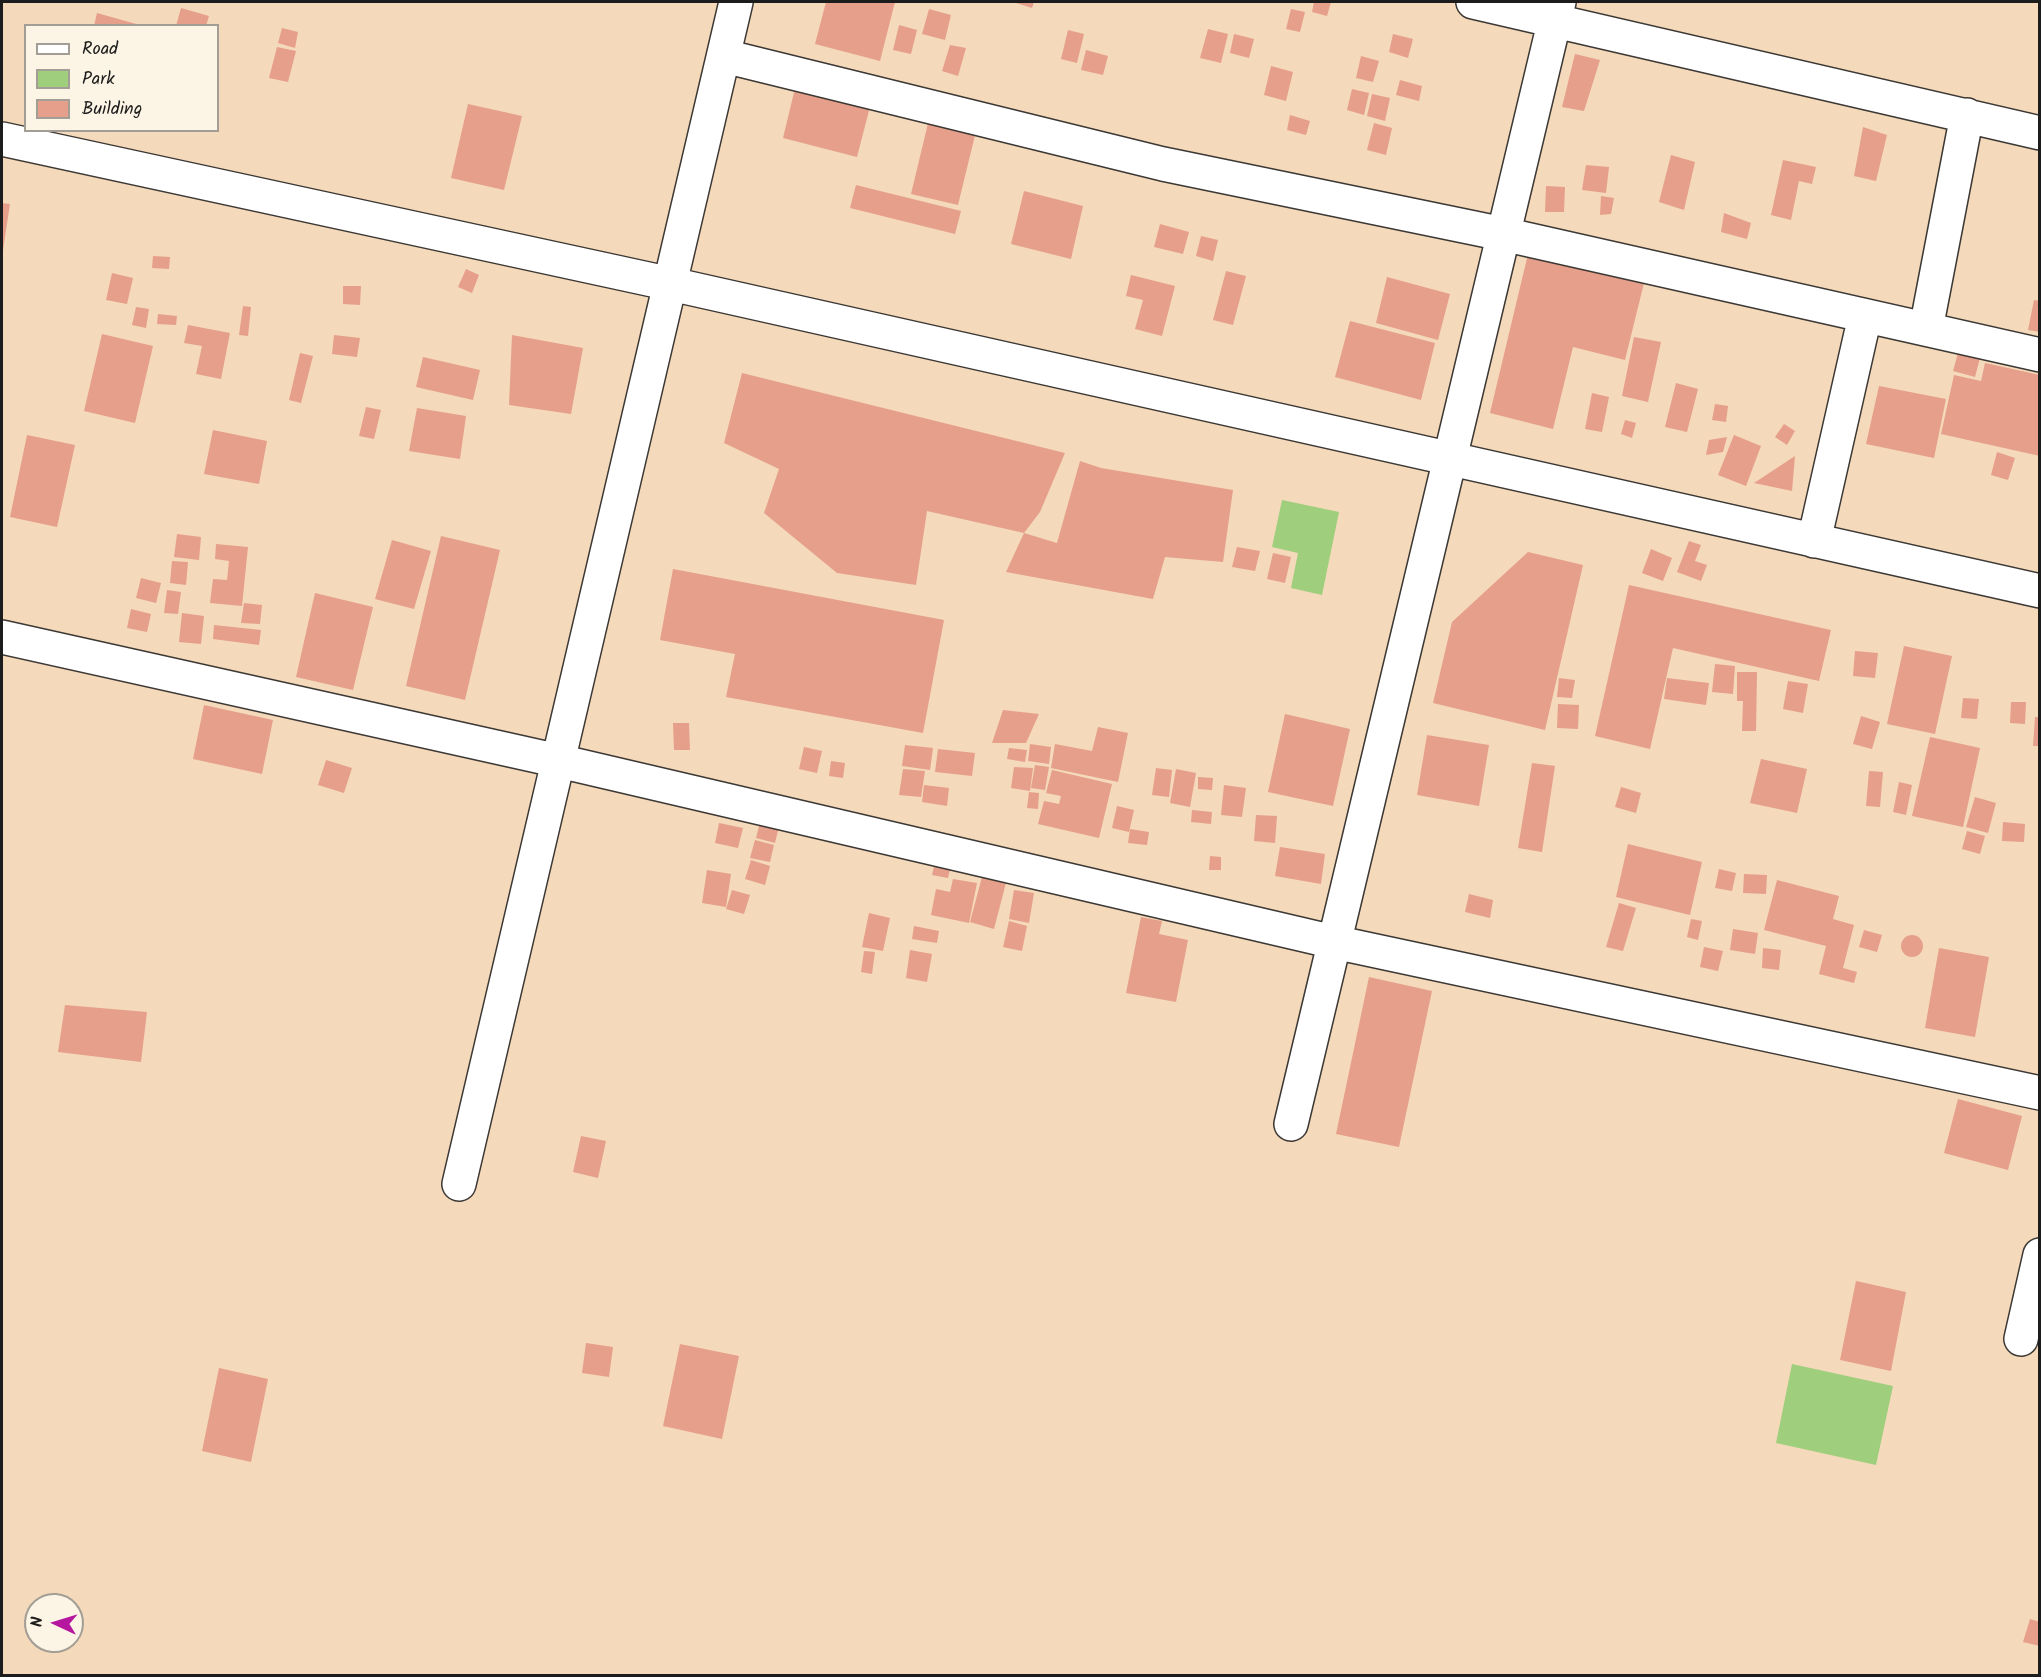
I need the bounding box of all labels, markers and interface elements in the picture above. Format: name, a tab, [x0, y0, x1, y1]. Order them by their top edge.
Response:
legend	[24, 24, 219, 132]
text: Road	[82, 35, 118, 64]
text: Park	[82, 65, 115, 94]
text: Building	[82, 95, 142, 124]
north arrow	[24, 1593, 84, 1653]
text: N	[25, 1616, 50, 1628]

